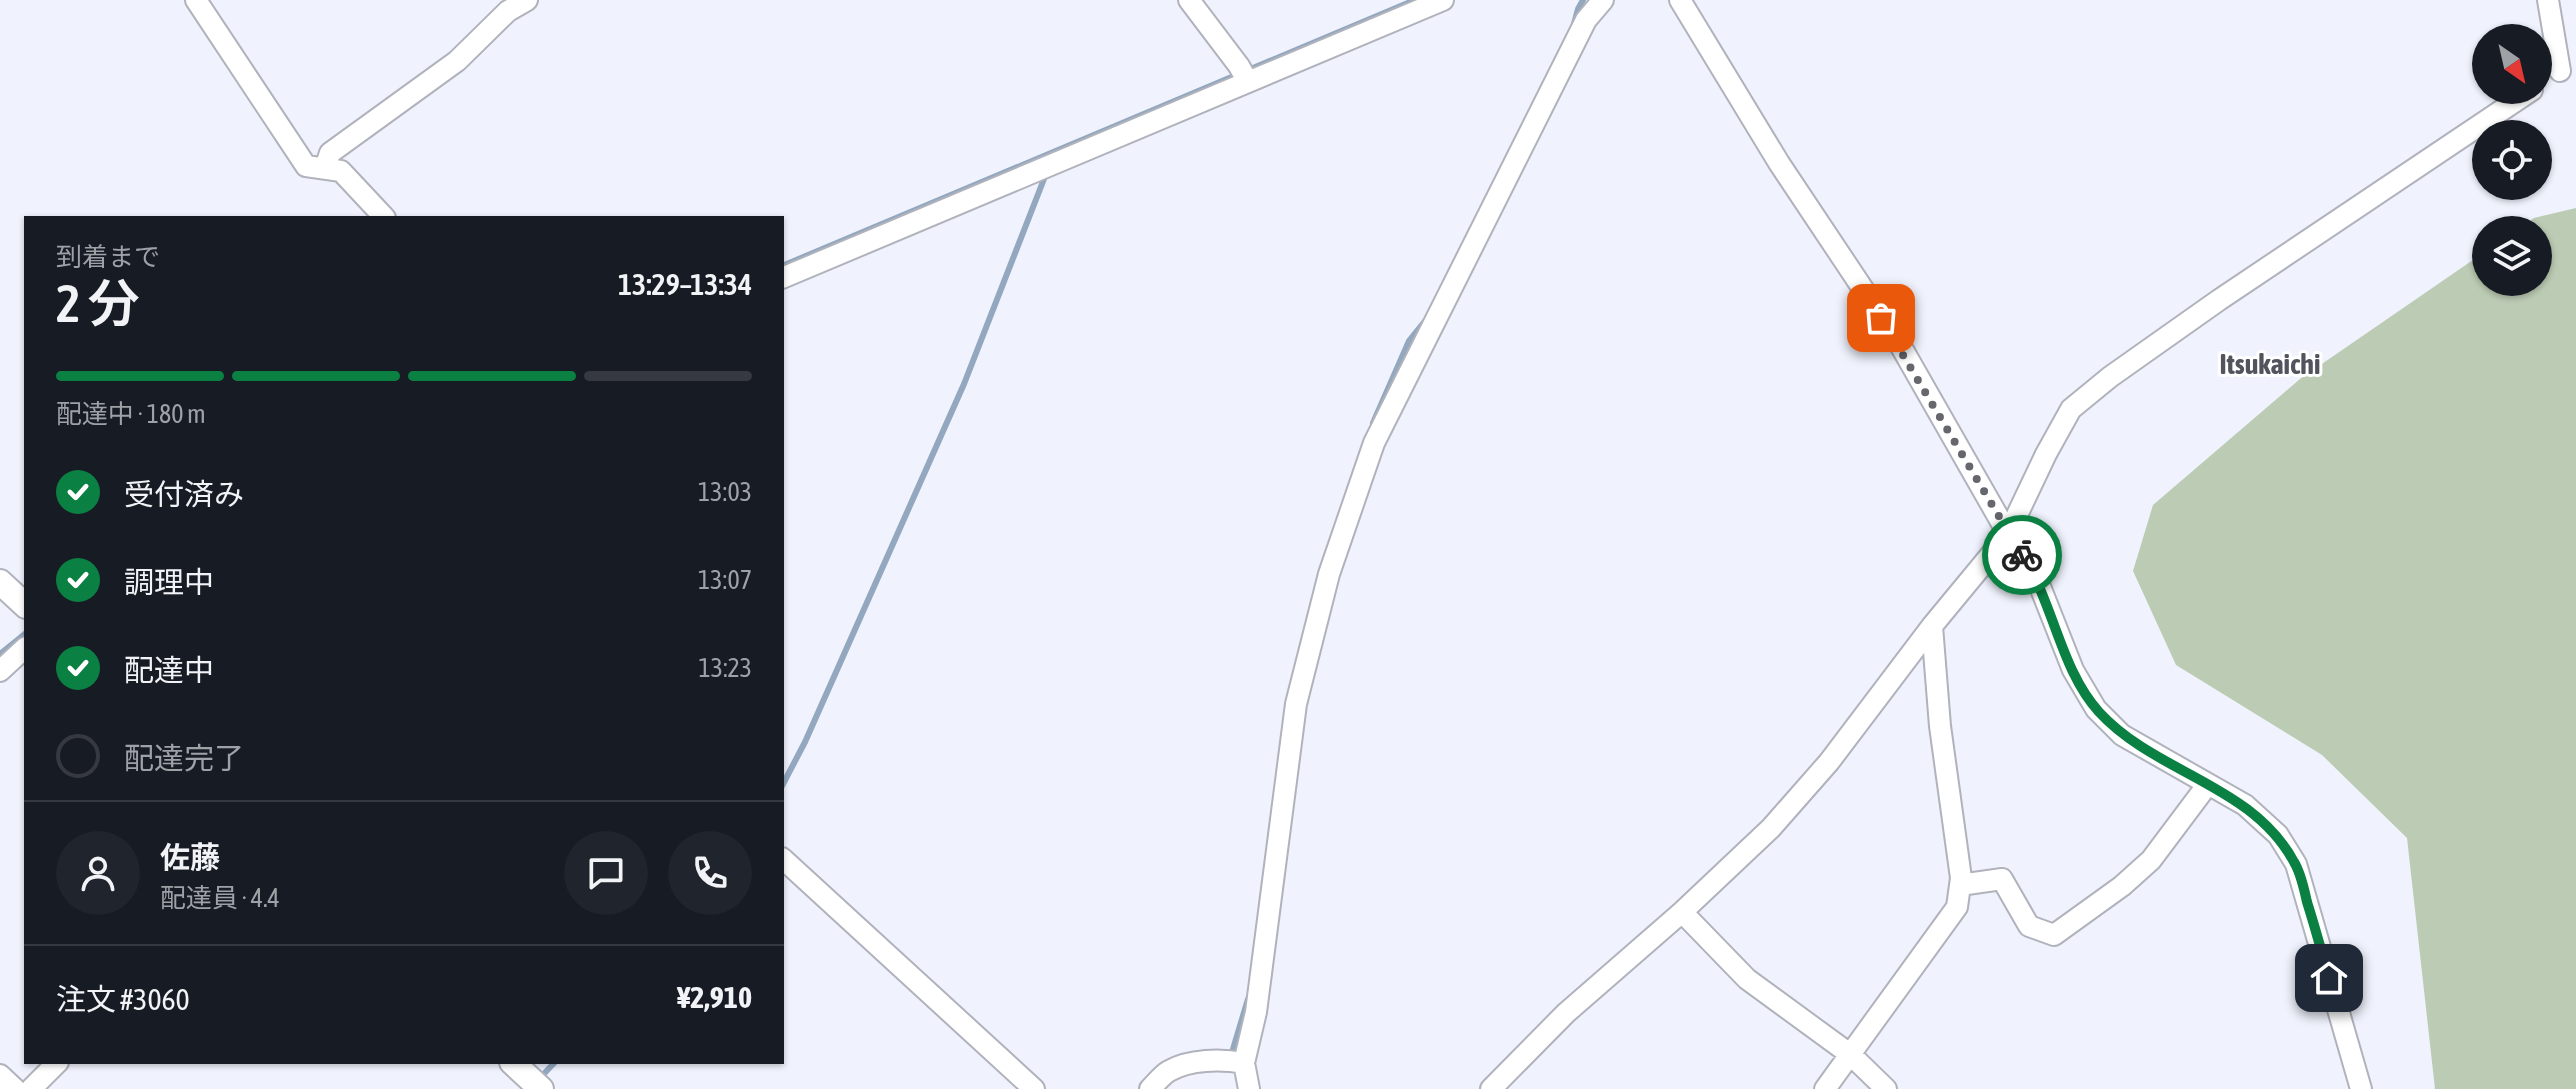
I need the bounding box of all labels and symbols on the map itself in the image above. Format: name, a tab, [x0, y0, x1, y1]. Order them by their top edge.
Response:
north arrow	[2472, 24, 2552, 104]
pin	[1847, 284, 1915, 352]
district label: Itsukaichi	[2220, 348, 2320, 380]
courier	[1982, 515, 2062, 595]
pin	[2295, 944, 2363, 1012]

